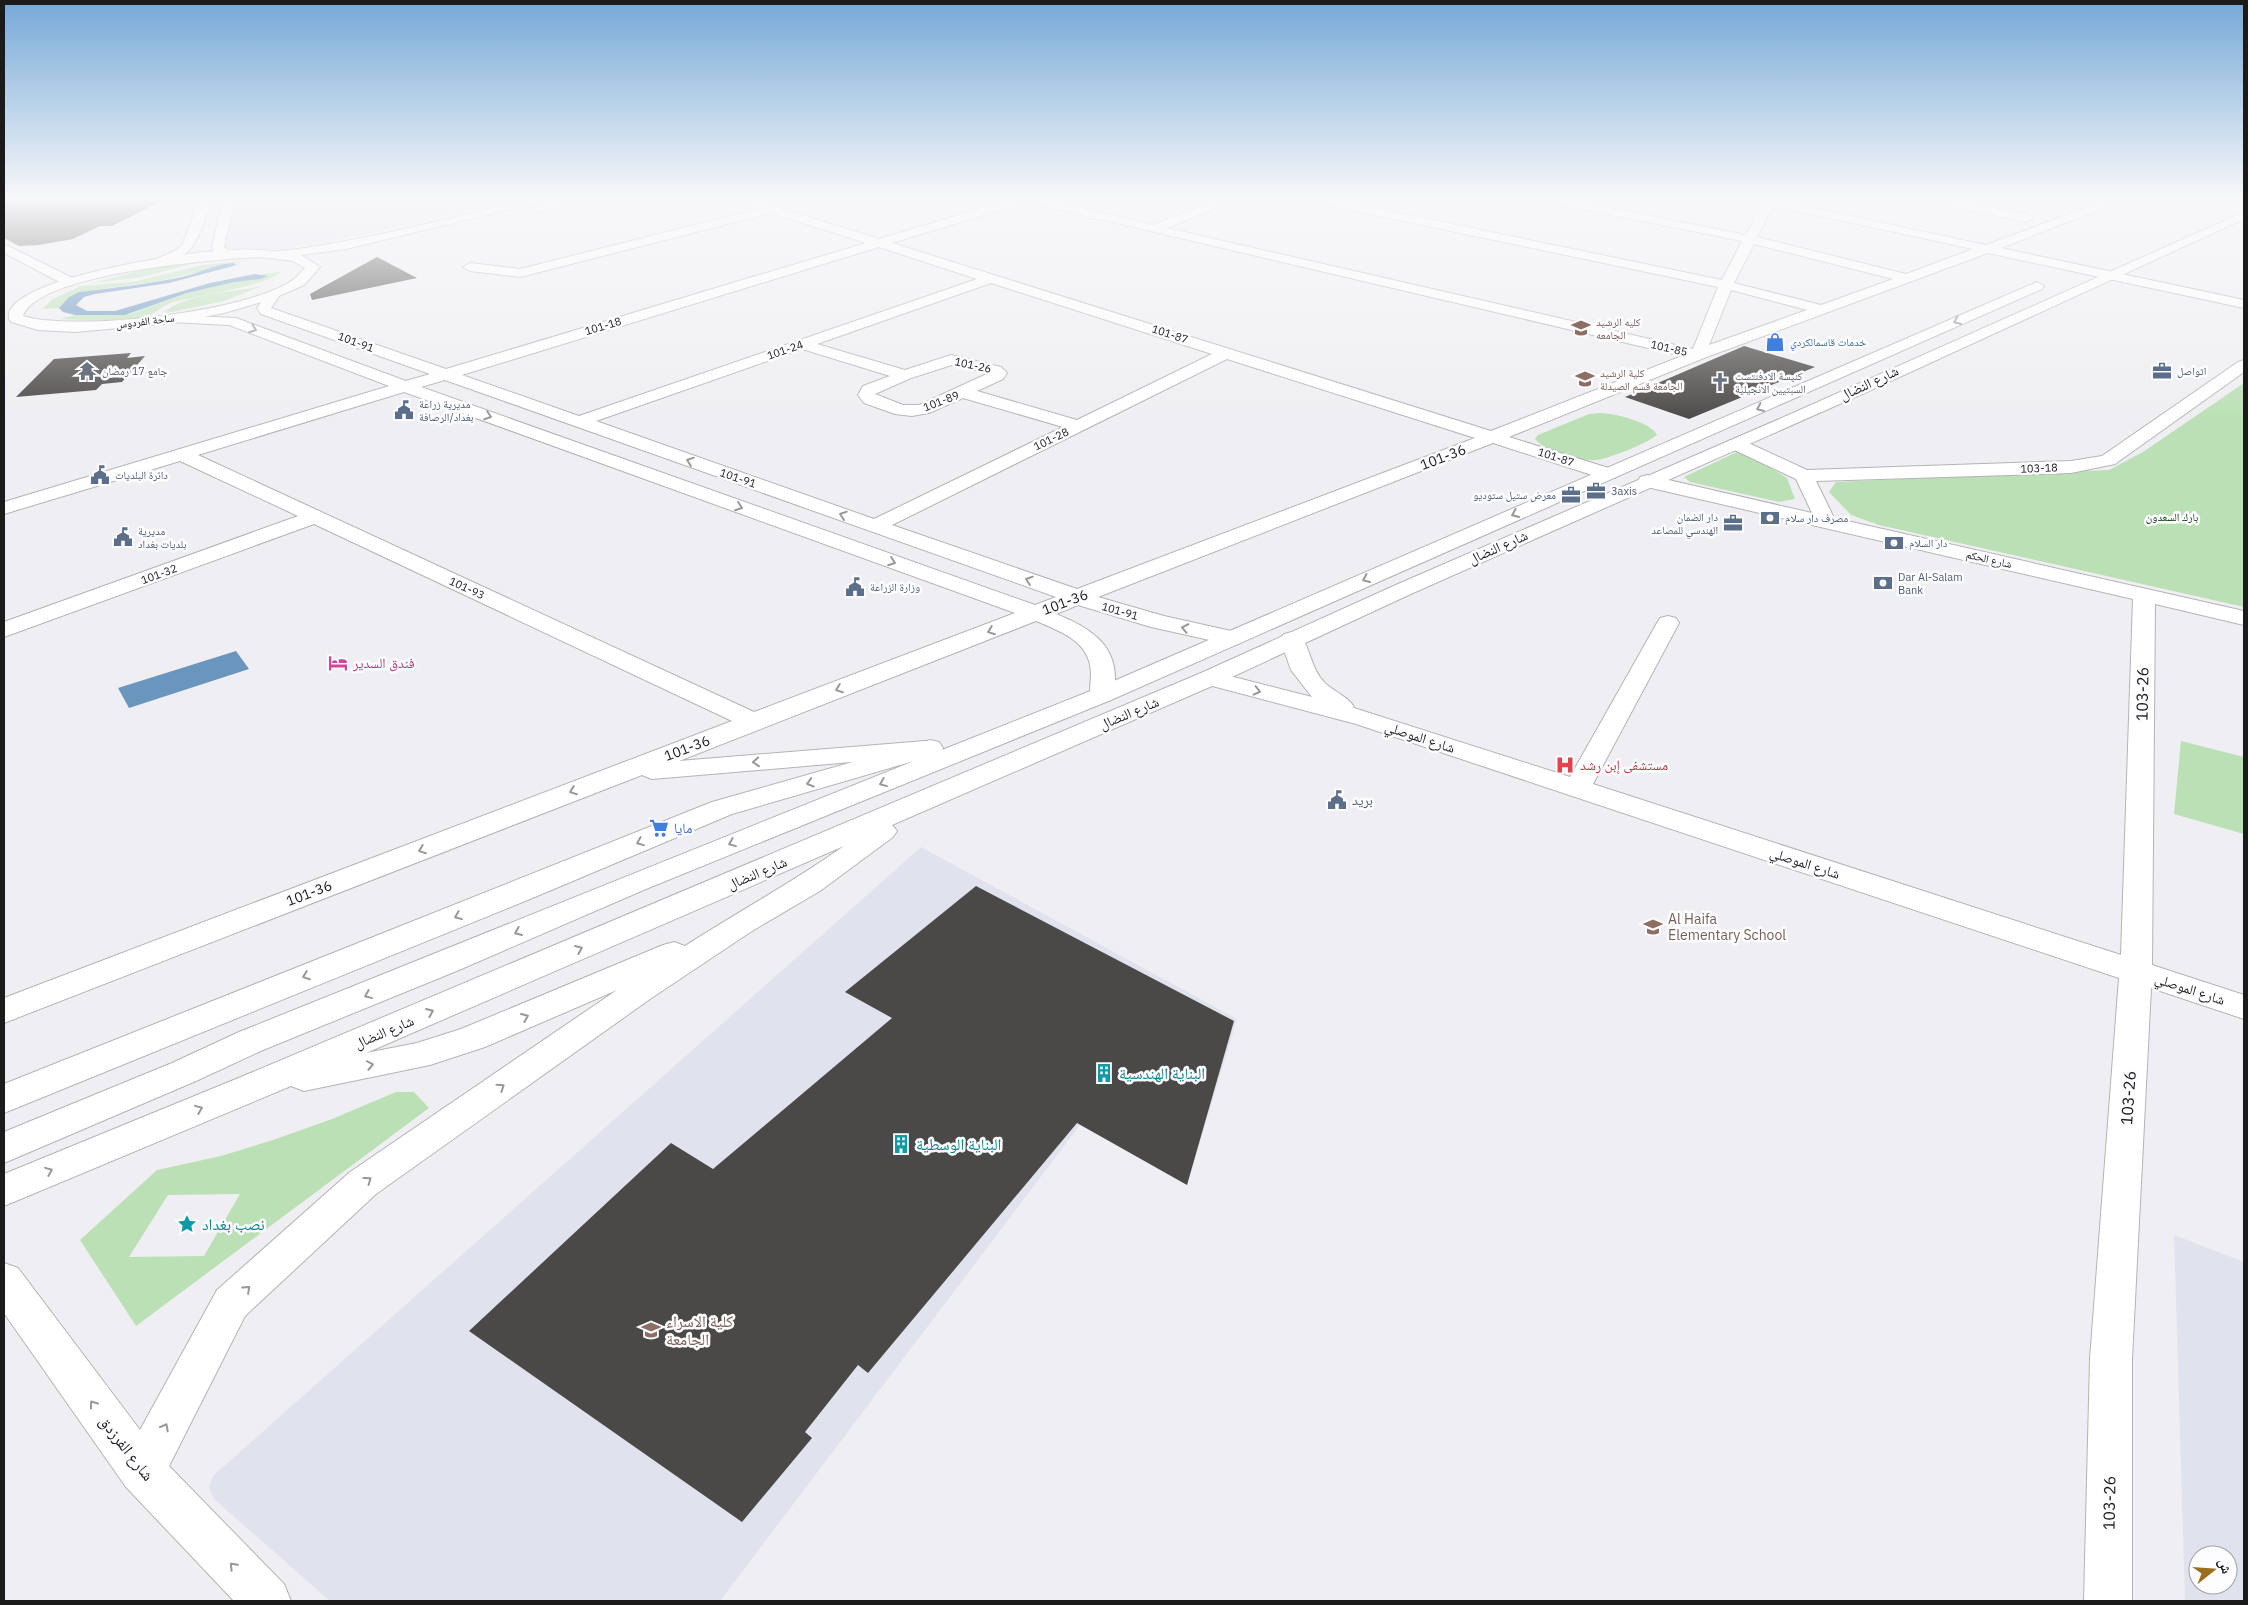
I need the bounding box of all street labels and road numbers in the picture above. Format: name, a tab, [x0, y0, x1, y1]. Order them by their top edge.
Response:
street label: ساحة الفردوس	[115, 310, 175, 332]
street label: 101-18	[583, 314, 623, 338]
street label: 101-87	[1150, 322, 1190, 346]
street label: 101-91	[336, 329, 376, 355]
street label: 101-24	[765, 337, 805, 363]
street label: 101-85	[1649, 337, 1689, 359]
street label: 101-26	[953, 354, 993, 376]
street label: شارع النضال	[1837, 362, 1902, 405]
street label: 101-89	[921, 388, 961, 414]
street label: 101-28	[1031, 425, 1071, 453]
street label: 101-36	[1418, 440, 1468, 474]
street label: 101-87	[1536, 445, 1576, 469]
street label: 103-18	[2020, 460, 2058, 476]
street label: 101-91	[718, 465, 758, 491]
street label: شارع النضال	[1466, 526, 1531, 569]
street label: شارع الحكم	[1964, 547, 2013, 572]
street label: 101-32	[139, 561, 179, 587]
street label: 101-93	[447, 574, 487, 602]
street label: 101-36	[1040, 585, 1090, 619]
street label: 101-91	[1100, 599, 1140, 623]
street label: 103-26	[2132, 667, 2152, 721]
street label: شارع النضال	[1096, 692, 1162, 735]
street label: شارع الموصلي	[1382, 717, 1457, 759]
street label: 101-36	[662, 731, 712, 765]
street label: شارع الموصلي	[1767, 843, 1842, 885]
street label: شارع النضال	[724, 852, 790, 895]
street label: 101-36	[284, 876, 334, 910]
street label: شارع الموصلي	[2152, 969, 2227, 1011]
street label: شارع النضال	[351, 1011, 417, 1054]
street label: 103-26	[2116, 1070, 2140, 1126]
street label: شارع الفرزدق	[95, 1411, 159, 1485]
street label: 103-26	[2099, 1476, 2119, 1530]

